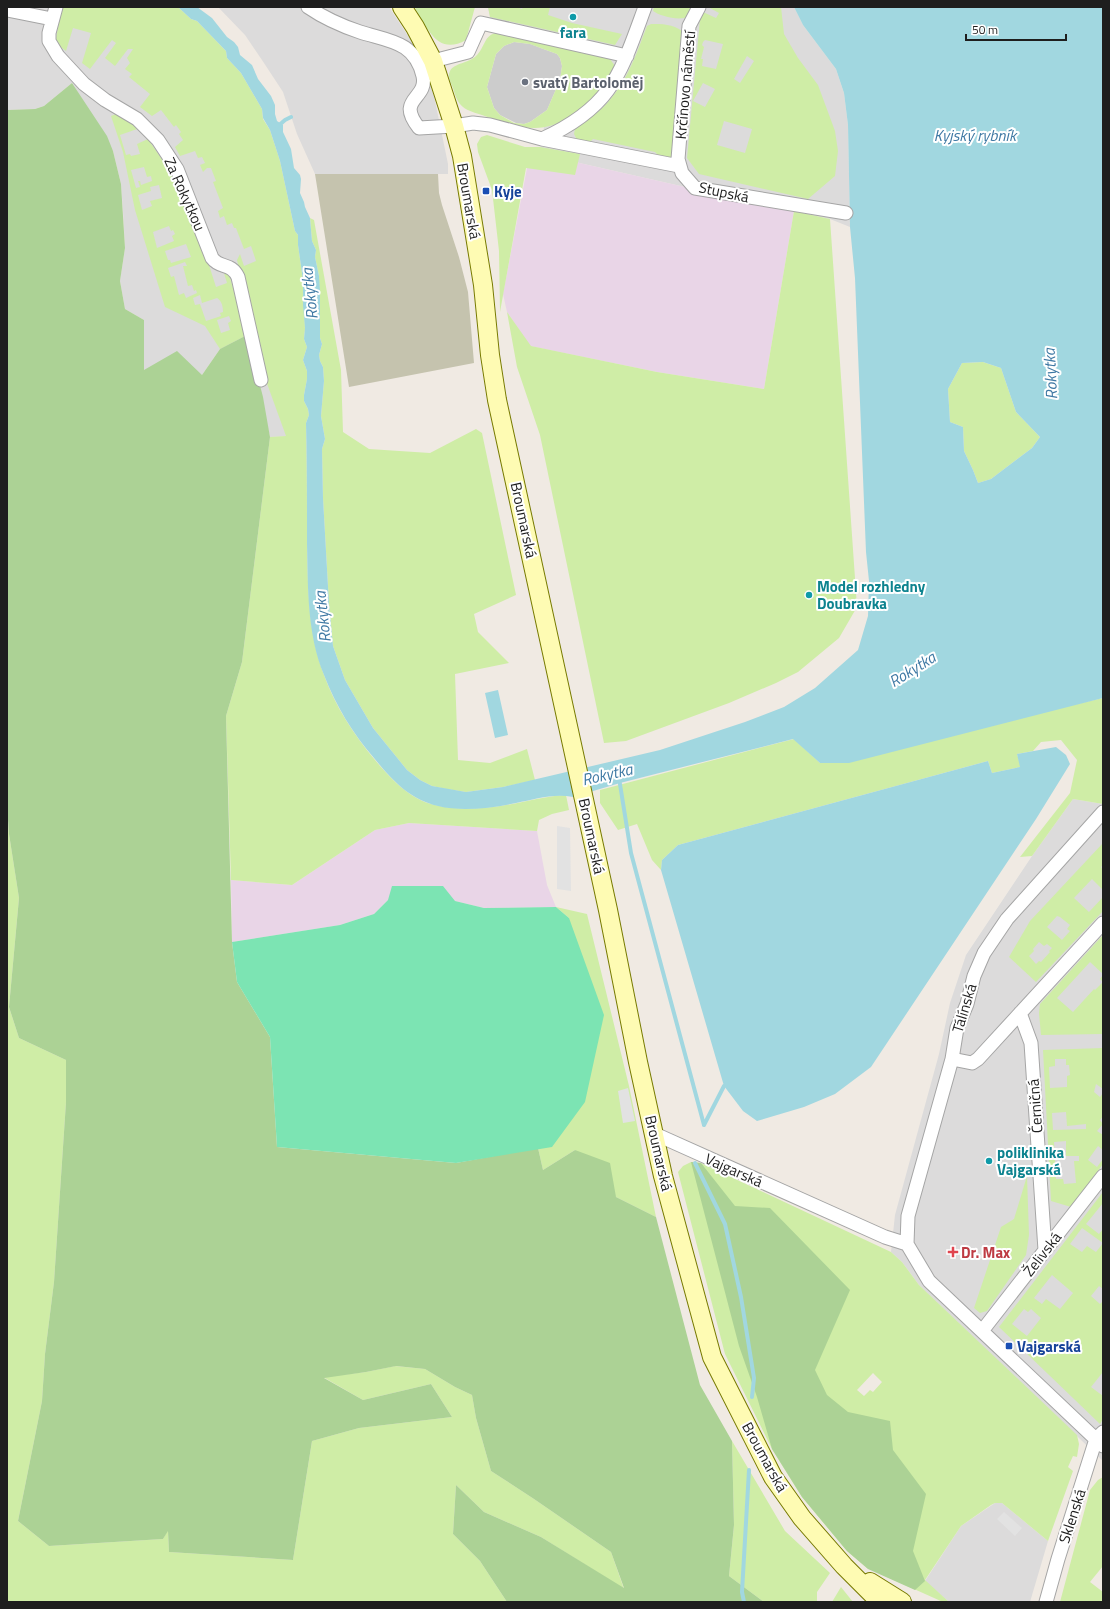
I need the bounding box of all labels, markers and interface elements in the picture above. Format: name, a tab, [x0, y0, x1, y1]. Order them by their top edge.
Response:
marker: fara	[568, 12, 578, 22]
scale bar	[966, 16, 1066, 42]
text: 50 m	[972, 20, 998, 39]
place label: fara	[560, 21, 586, 44]
street label: Krčínovo náměstí	[669, 28, 701, 140]
place label: svatý Bartoloměj	[533, 71, 643, 94]
marker: svatý Bartoloměj	[520, 77, 530, 87]
water label: Kyjský rybník	[934, 123, 1018, 147]
street label: Za Rokytkou	[159, 153, 211, 235]
street label: Broumarská	[451, 161, 487, 241]
street label: Stupská	[697, 175, 752, 209]
place label: Kyje	[494, 180, 522, 203]
marker: Kyje	[481, 186, 491, 196]
water label: Rokytka	[294, 266, 324, 321]
water label: Rokytka	[1037, 347, 1063, 400]
street label: Broumarská	[505, 480, 543, 561]
place label: Model rozhledny Doubravka	[817, 575, 926, 615]
water label: Rokytka	[307, 589, 337, 644]
marker: Model rozhledny Doubravka	[804, 590, 814, 600]
water label: Rokytka	[884, 645, 941, 693]
water label: Rokytka	[579, 756, 636, 791]
street label: Broumarská	[573, 796, 611, 877]
street label: Tálínská	[946, 980, 983, 1036]
street label: Černičná	[1022, 1078, 1048, 1134]
street label: Broumarská	[639, 1113, 679, 1194]
place label: poliklinika Vajgarská	[997, 1141, 1065, 1181]
street label: Vajgarská	[701, 1147, 767, 1193]
marker: poliklinika Vajgarská	[984, 1156, 994, 1166]
street label: Želivská	[1017, 1226, 1067, 1281]
place label: Dr. Max	[961, 1241, 1010, 1264]
marker: Dr. Max	[948, 1247, 958, 1257]
place label: Vajgarská	[1017, 1335, 1081, 1358]
marker: Vajgarská	[1004, 1341, 1014, 1351]
street label: Broumarská	[736, 1418, 794, 1497]
street label: Sklenská	[1052, 1485, 1092, 1546]

